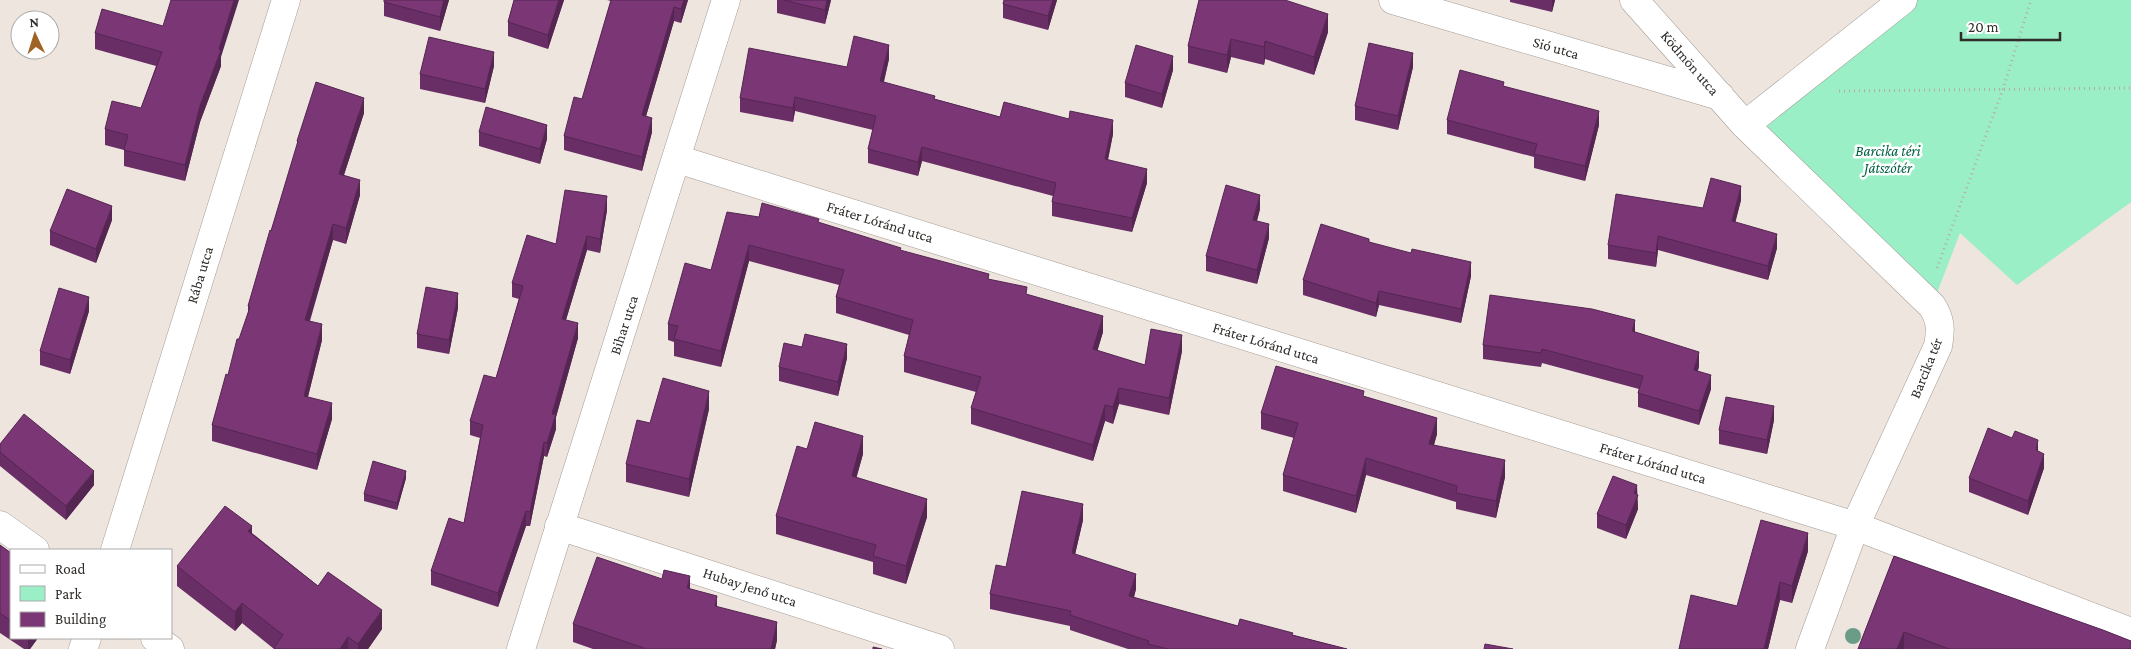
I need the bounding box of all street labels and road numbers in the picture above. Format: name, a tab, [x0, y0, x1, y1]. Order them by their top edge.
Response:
street label: Ködmön utca	[1658, 28, 1722, 99]
street label: Sió utca	[1531, 34, 1581, 62]
street label: Fráter Lóránd utca	[825, 198, 935, 246]
street label: Rába utca	[184, 245, 216, 305]
street label: Bihar utca	[607, 293, 641, 357]
street label: Fráter Lóránd utca	[1211, 319, 1321, 367]
street label: Barcika tér	[1907, 335, 1946, 401]
street label: Fráter Lóránd utca	[1598, 439, 1708, 487]
street label: Hubay Jenő utca	[701, 564, 799, 611]

